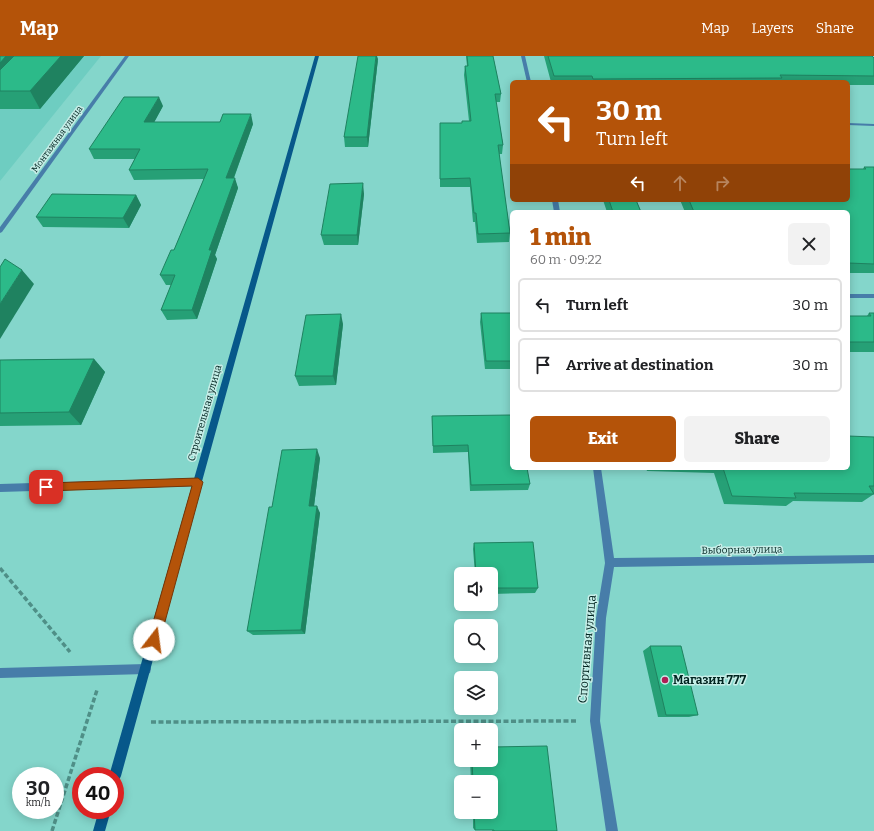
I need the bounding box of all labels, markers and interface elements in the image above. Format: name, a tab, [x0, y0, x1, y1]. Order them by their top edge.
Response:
text: Map	[20, 17, 59, 40]
text: Map	[701, 20, 729, 37]
text: Layers	[751, 20, 794, 37]
text: Share	[816, 20, 854, 37]
text: 30 m	[596, 94, 662, 127]
icon: left	[530, 96, 582, 148]
street label: Монтажная улица	[29, 104, 85, 174]
text: Turn left	[596, 128, 668, 150]
icon: left	[627, 172, 649, 194]
icon: ahead	[669, 172, 691, 194]
icon: right	[711, 172, 733, 194]
text: 1 min	[530, 223, 591, 251]
button: close	[788, 223, 830, 265]
text: 60 m · 09:22	[530, 252, 602, 267]
icon: left	[532, 294, 554, 316]
text: Turn left	[566, 296, 628, 314]
text: 30 m	[793, 296, 828, 314]
icon: arrive	[532, 354, 554, 376]
text: Arrive at destination	[566, 356, 713, 374]
text: 30 m	[793, 356, 828, 374]
street label: Строительная улица	[186, 363, 225, 462]
button: Exit	[530, 416, 676, 462]
button: Share	[684, 416, 830, 462]
pin	[29, 470, 63, 504]
icon: arrive	[35, 476, 57, 498]
street label: Выборная улица	[701, 542, 783, 557]
map controls	[454, 567, 498, 819]
button: sound	[454, 567, 498, 611]
street label: Спортивная улица	[575, 594, 599, 704]
position arrow	[133, 619, 175, 661]
button: search	[454, 619, 498, 663]
button: layers	[454, 671, 498, 715]
place label: Магазин 777	[673, 673, 747, 687]
marker: Магазин 777	[660, 675, 670, 685]
button: +	[454, 723, 498, 767]
speed limit sign: 40	[72, 767, 124, 819]
button: −	[454, 775, 498, 819]
text: 30	[26, 776, 50, 800]
text: km/h	[26, 797, 50, 809]

